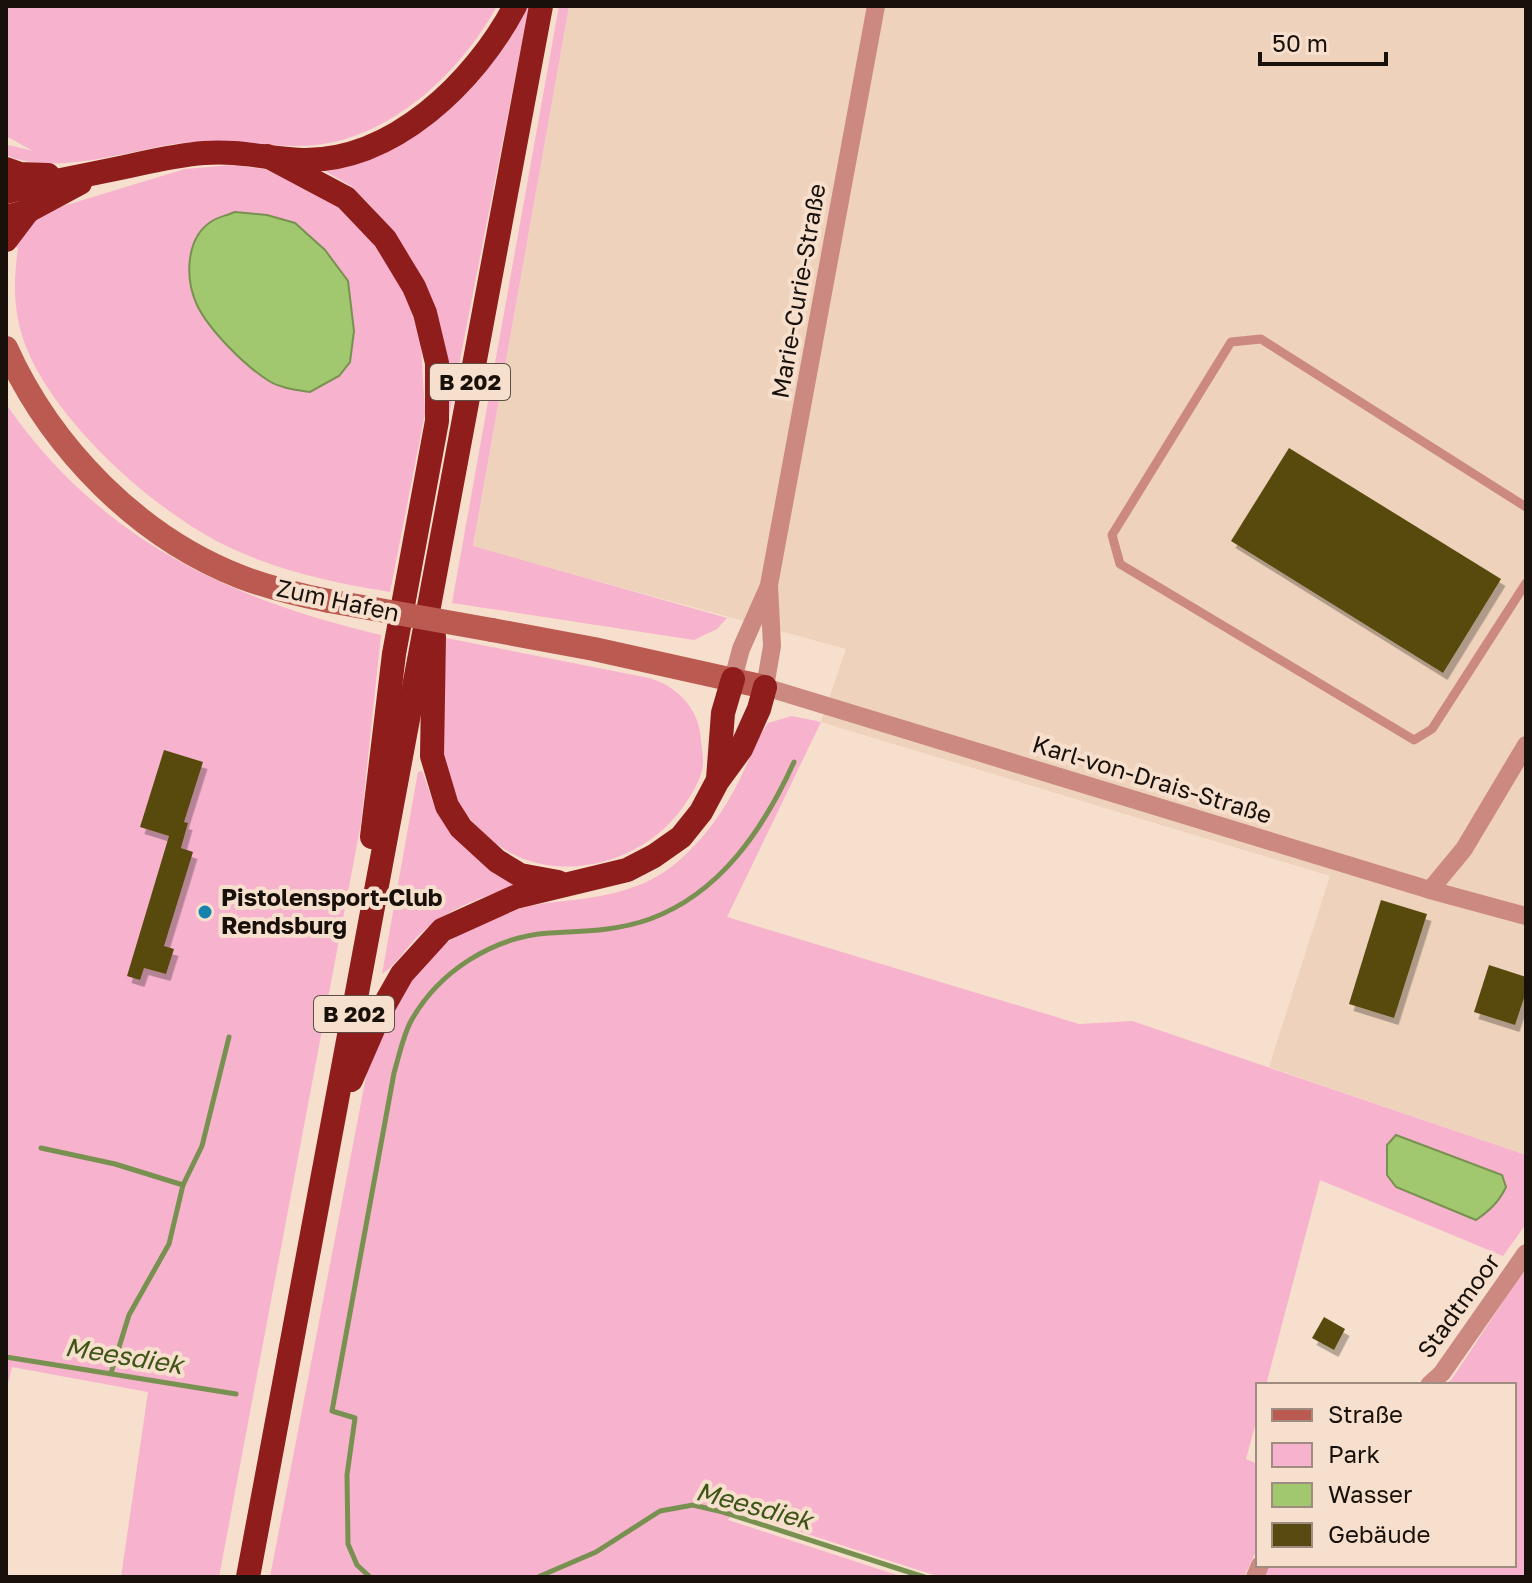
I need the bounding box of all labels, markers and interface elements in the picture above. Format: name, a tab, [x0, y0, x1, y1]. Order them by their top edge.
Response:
scale bar	[1260, 16, 1386, 66]
text: 50 m	[1272, 28, 1328, 57]
street label: Marie-Curie-Straße	[764, 181, 831, 400]
road number: B 202	[430, 364, 510, 400]
street label: Zum Hafen	[274, 572, 402, 627]
street label: Karl-von-Drais-Straße	[1029, 728, 1276, 829]
place label: Pistolensport-Club Rendsburg	[221, 882, 443, 939]
marker: Pistolensport-Club Rendsburg	[196, 903, 214, 921]
road number: B 202	[314, 996, 394, 1032]
street label: Stadtmoor	[1410, 1247, 1505, 1363]
water label: Meesdiek	[63, 1331, 188, 1380]
legend	[1256, 1383, 1516, 1567]
text: Straße	[1328, 1399, 1403, 1428]
text: Park	[1328, 1439, 1380, 1468]
water label: Meesdiek	[693, 1475, 818, 1536]
text: Wasser	[1328, 1479, 1412, 1508]
text: Gebäude	[1328, 1519, 1430, 1548]

